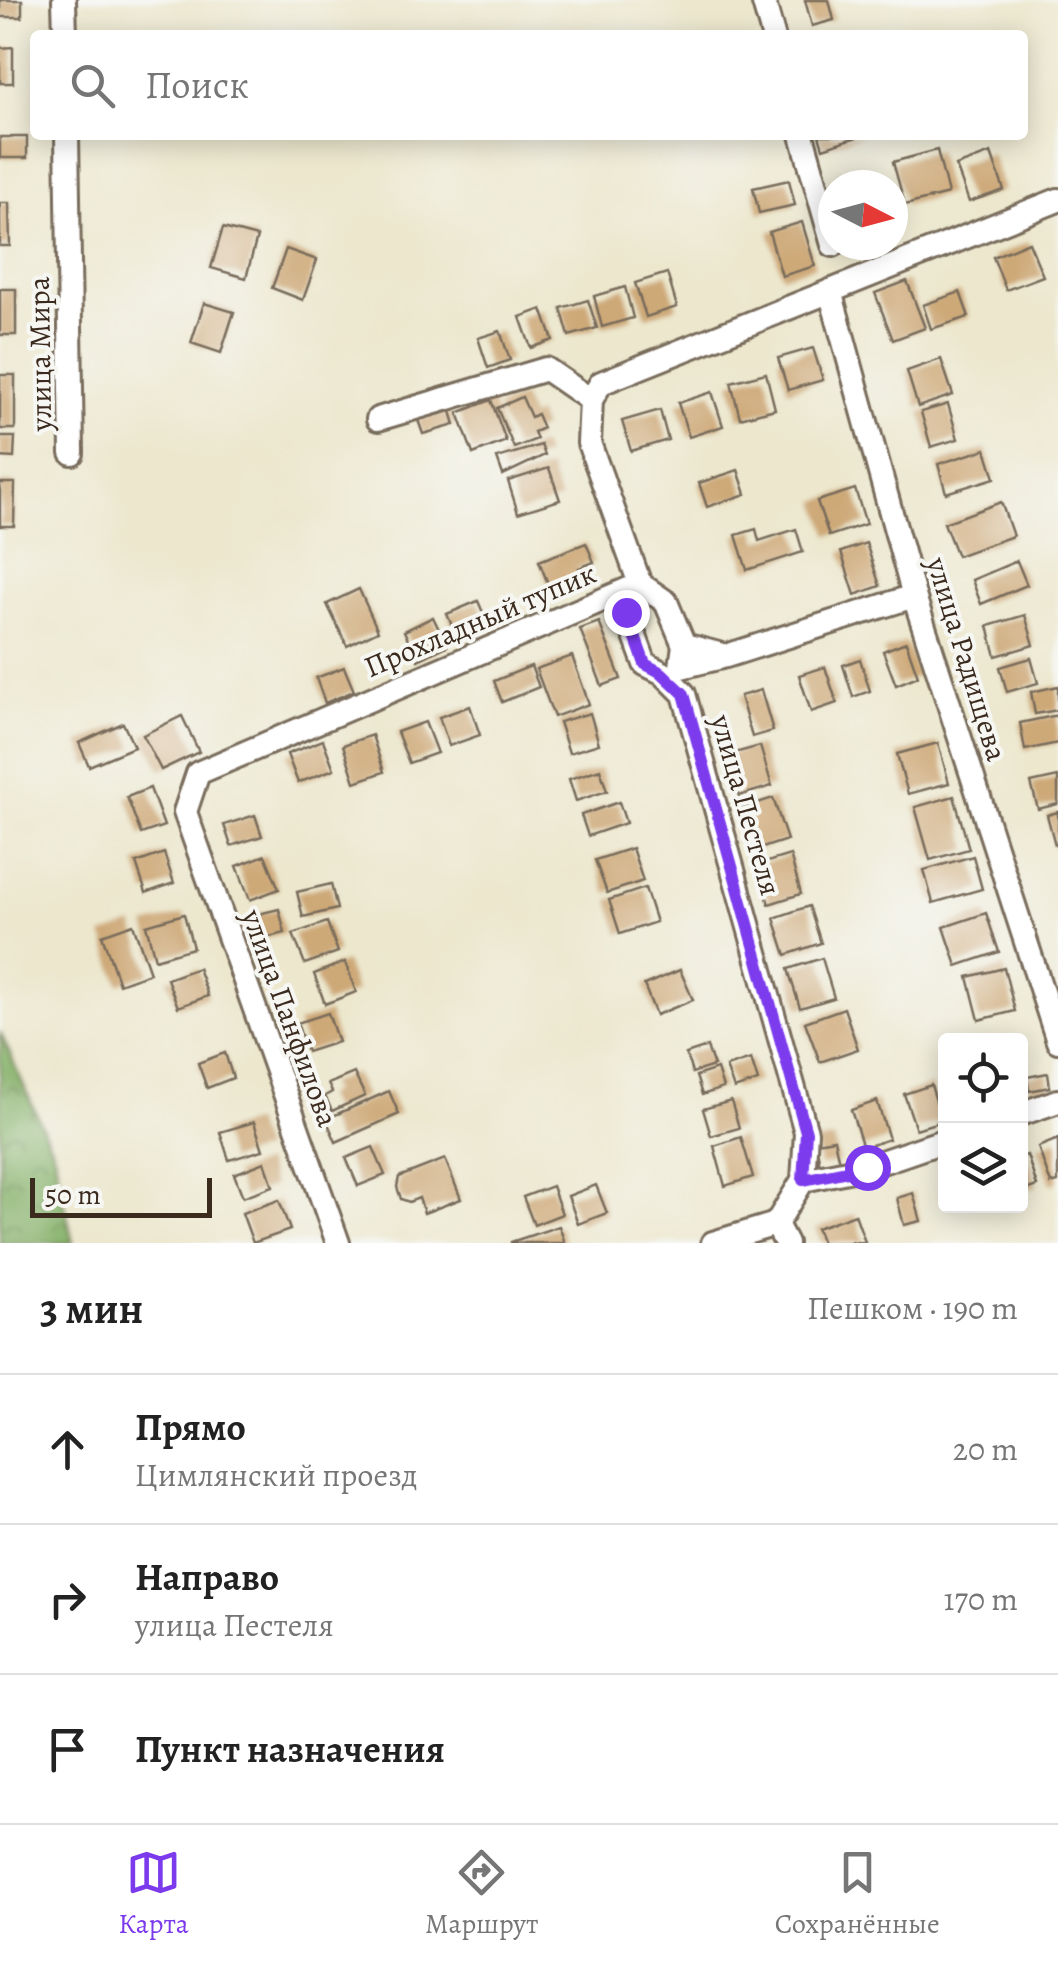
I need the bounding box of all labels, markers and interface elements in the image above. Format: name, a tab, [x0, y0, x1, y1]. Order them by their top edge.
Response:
search box	[30, 30, 1028, 140]
icon: search	[65, 58, 120, 113]
text: Поиск	[145, 59, 249, 111]
north arrow	[818, 170, 908, 260]
street label: улица Мира	[19, 276, 61, 433]
street label: улица Радищева	[917, 551, 1017, 766]
street label: Прохладный тупик	[358, 553, 602, 687]
route end	[604, 590, 650, 636]
street label: улица Пестеля	[701, 709, 791, 900]
street label: улица Панфилова	[232, 903, 348, 1132]
map controls	[938, 1033, 1028, 1213]
button: locate	[938, 1033, 1028, 1123]
button: layers	[938, 1123, 1028, 1213]
route start	[845, 1145, 891, 1191]
scale bar	[30, 1173, 212, 1218]
text: 50 m	[45, 1176, 101, 1214]
text: 3 мин	[40, 1280, 143, 1337]
text: Пешком · 190 m	[807, 1286, 1018, 1330]
text: Прямо	[135, 1401, 246, 1453]
icon: ahead	[40, 1422, 95, 1477]
text: 20 m	[953, 1427, 1018, 1471]
text: Цимлянский проезд	[135, 1453, 417, 1497]
text: Направо	[135, 1551, 279, 1603]
icon: right	[40, 1572, 95, 1627]
text: 170 m	[944, 1577, 1018, 1621]
text: улица Пестеля	[135, 1603, 334, 1647]
icon: arrive	[40, 1722, 95, 1777]
text: Пункт назначения	[135, 1723, 445, 1775]
tab: Карта	[118, 1845, 189, 1943]
tab: Маршрут	[425, 1845, 538, 1943]
tab: Сохранённые	[775, 1845, 940, 1943]

